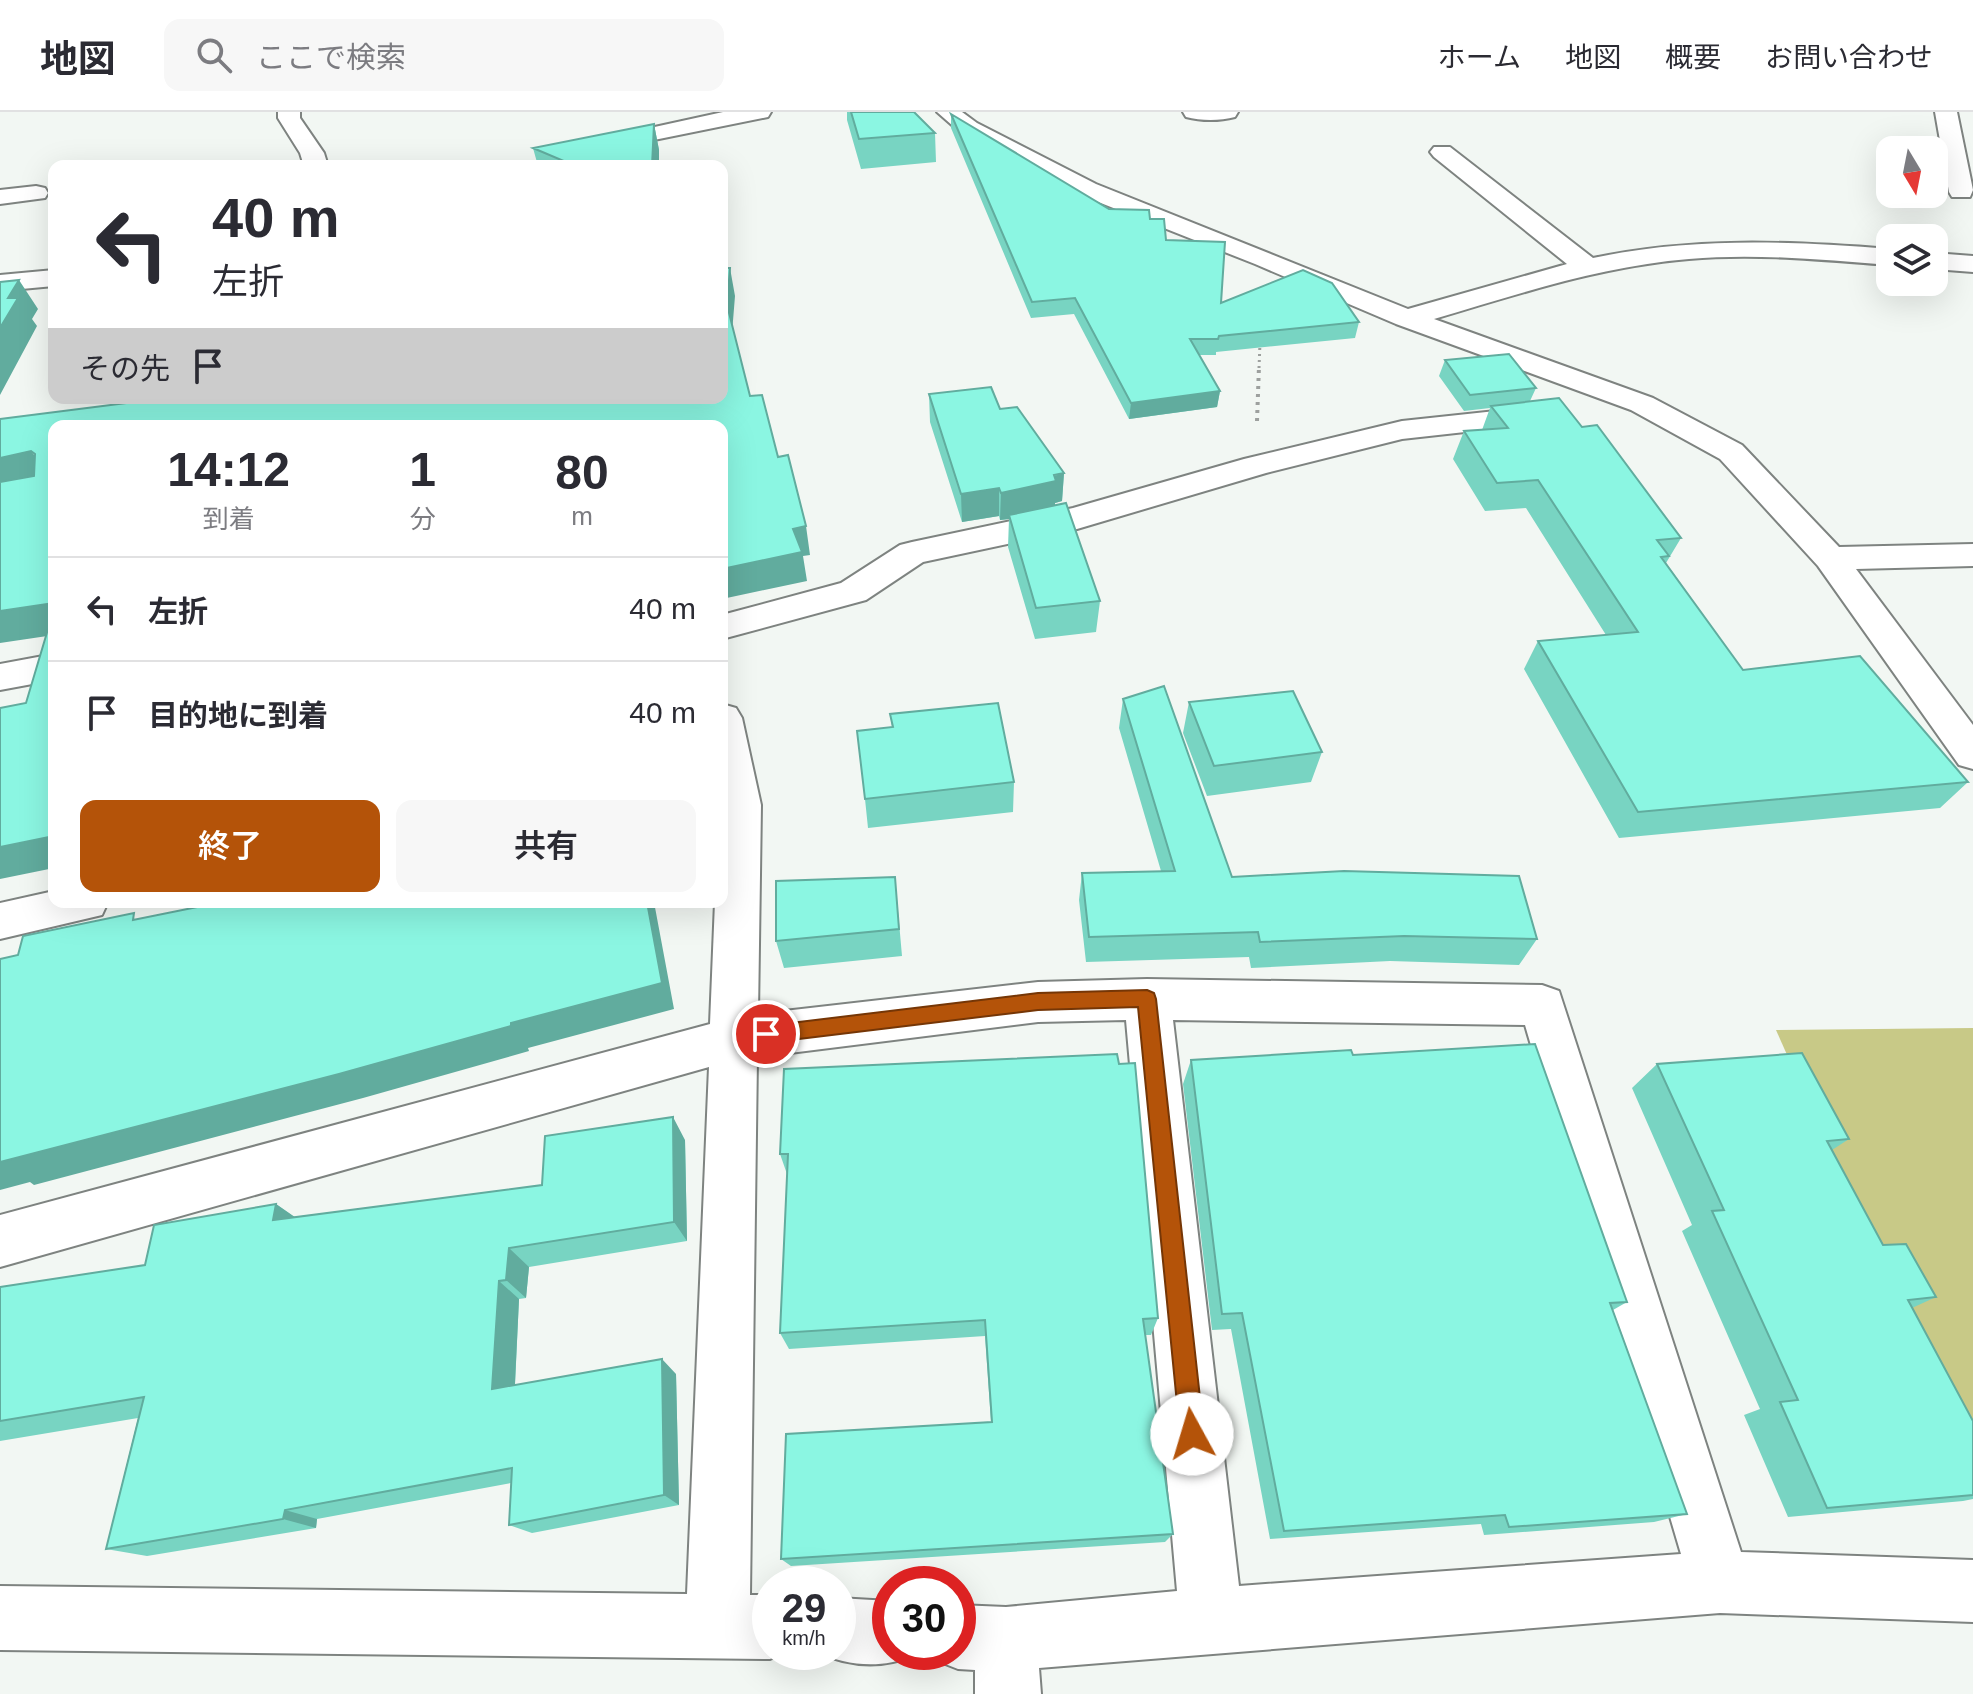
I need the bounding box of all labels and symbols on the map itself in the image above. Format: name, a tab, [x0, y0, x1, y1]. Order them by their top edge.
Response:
north arrow	[1876, 136, 1948, 208]
pin	[732, 1000, 800, 1068]
position arrow	[1150, 1392, 1234, 1476]
speed limit sign: 30	[872, 1566, 976, 1670]

